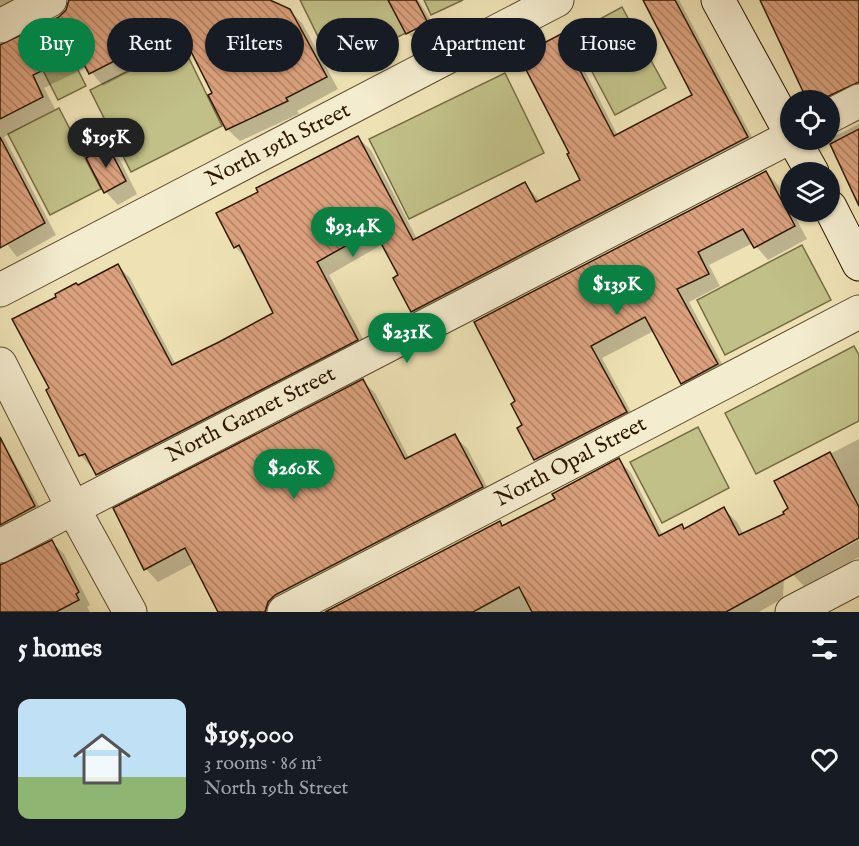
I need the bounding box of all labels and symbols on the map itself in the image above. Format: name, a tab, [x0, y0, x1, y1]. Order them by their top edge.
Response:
street label: North 19th Street	[201, 96, 356, 194]
pin: $195K	[64, 118, 148, 169]
pin: $93.4K	[304, 207, 402, 258]
pin: $139K	[575, 265, 659, 316]
pin: $231K	[365, 313, 449, 364]
street label: North Garnet Street	[162, 360, 341, 470]
street label: North Opal Street	[490, 410, 652, 514]
pin: $260K	[252, 449, 336, 500]

